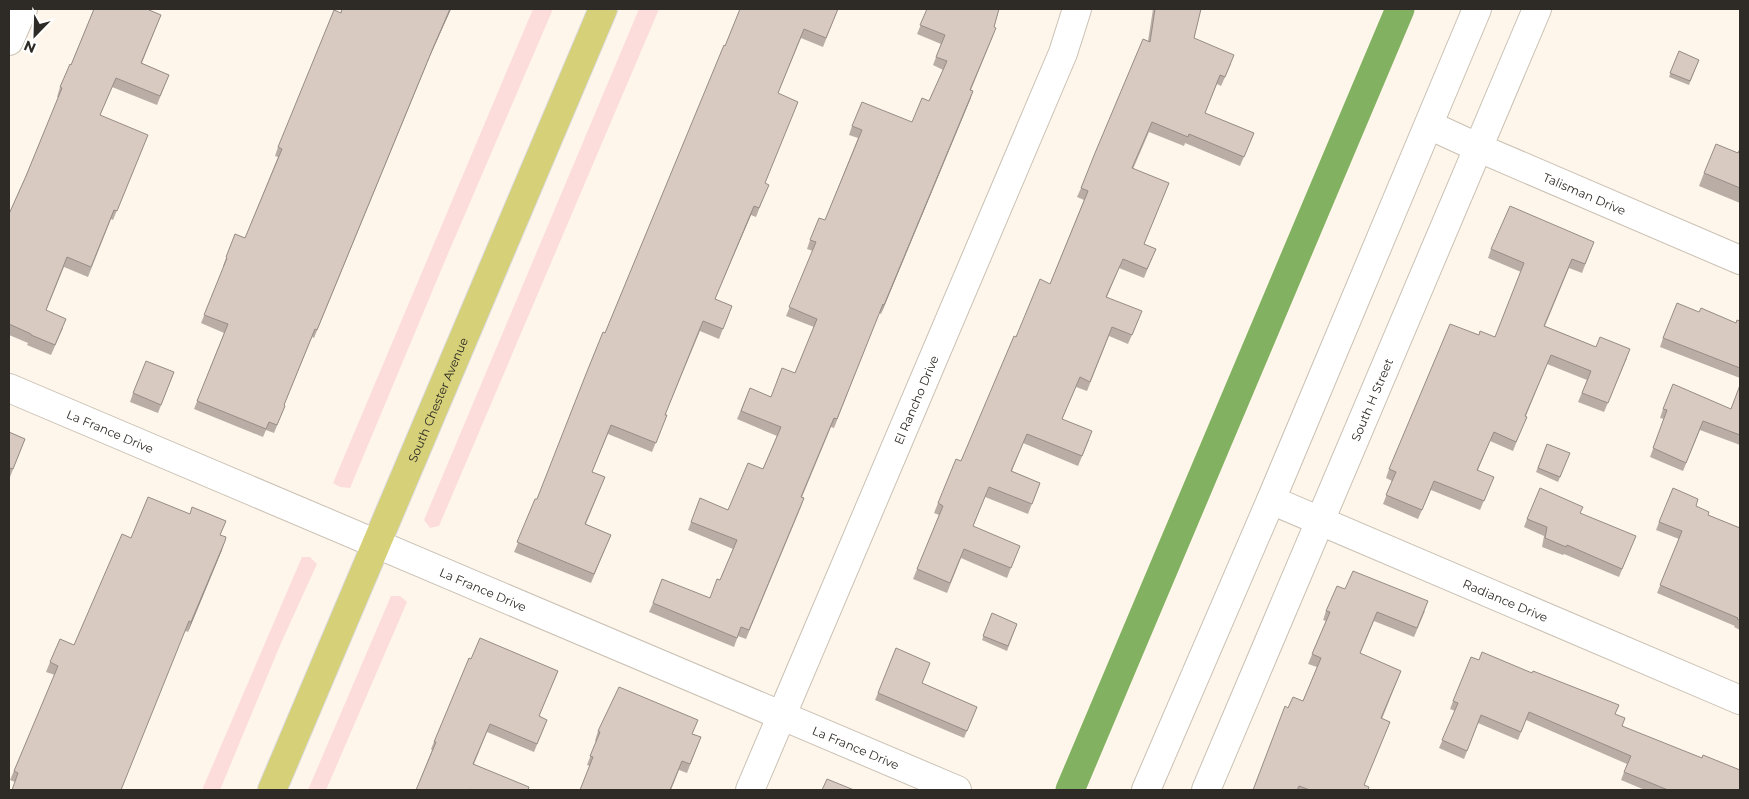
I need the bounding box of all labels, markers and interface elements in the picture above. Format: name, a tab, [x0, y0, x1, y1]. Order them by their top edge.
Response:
north arrow	[10, 10, 60, 60]
text: N	[21, 36, 39, 57]
street label: Talisman Drive	[1541, 169, 1628, 218]
street label: South Chester Avenue	[404, 335, 471, 464]
street label: El Rancho Drive	[890, 353, 941, 446]
street label: South H Street	[1347, 356, 1396, 443]
street label: La France Drive	[65, 406, 156, 456]
street label: La France Drive	[437, 564, 529, 614]
street label: Radiance Drive	[1461, 575, 1550, 625]
street label: La France Drive	[810, 722, 902, 772]

